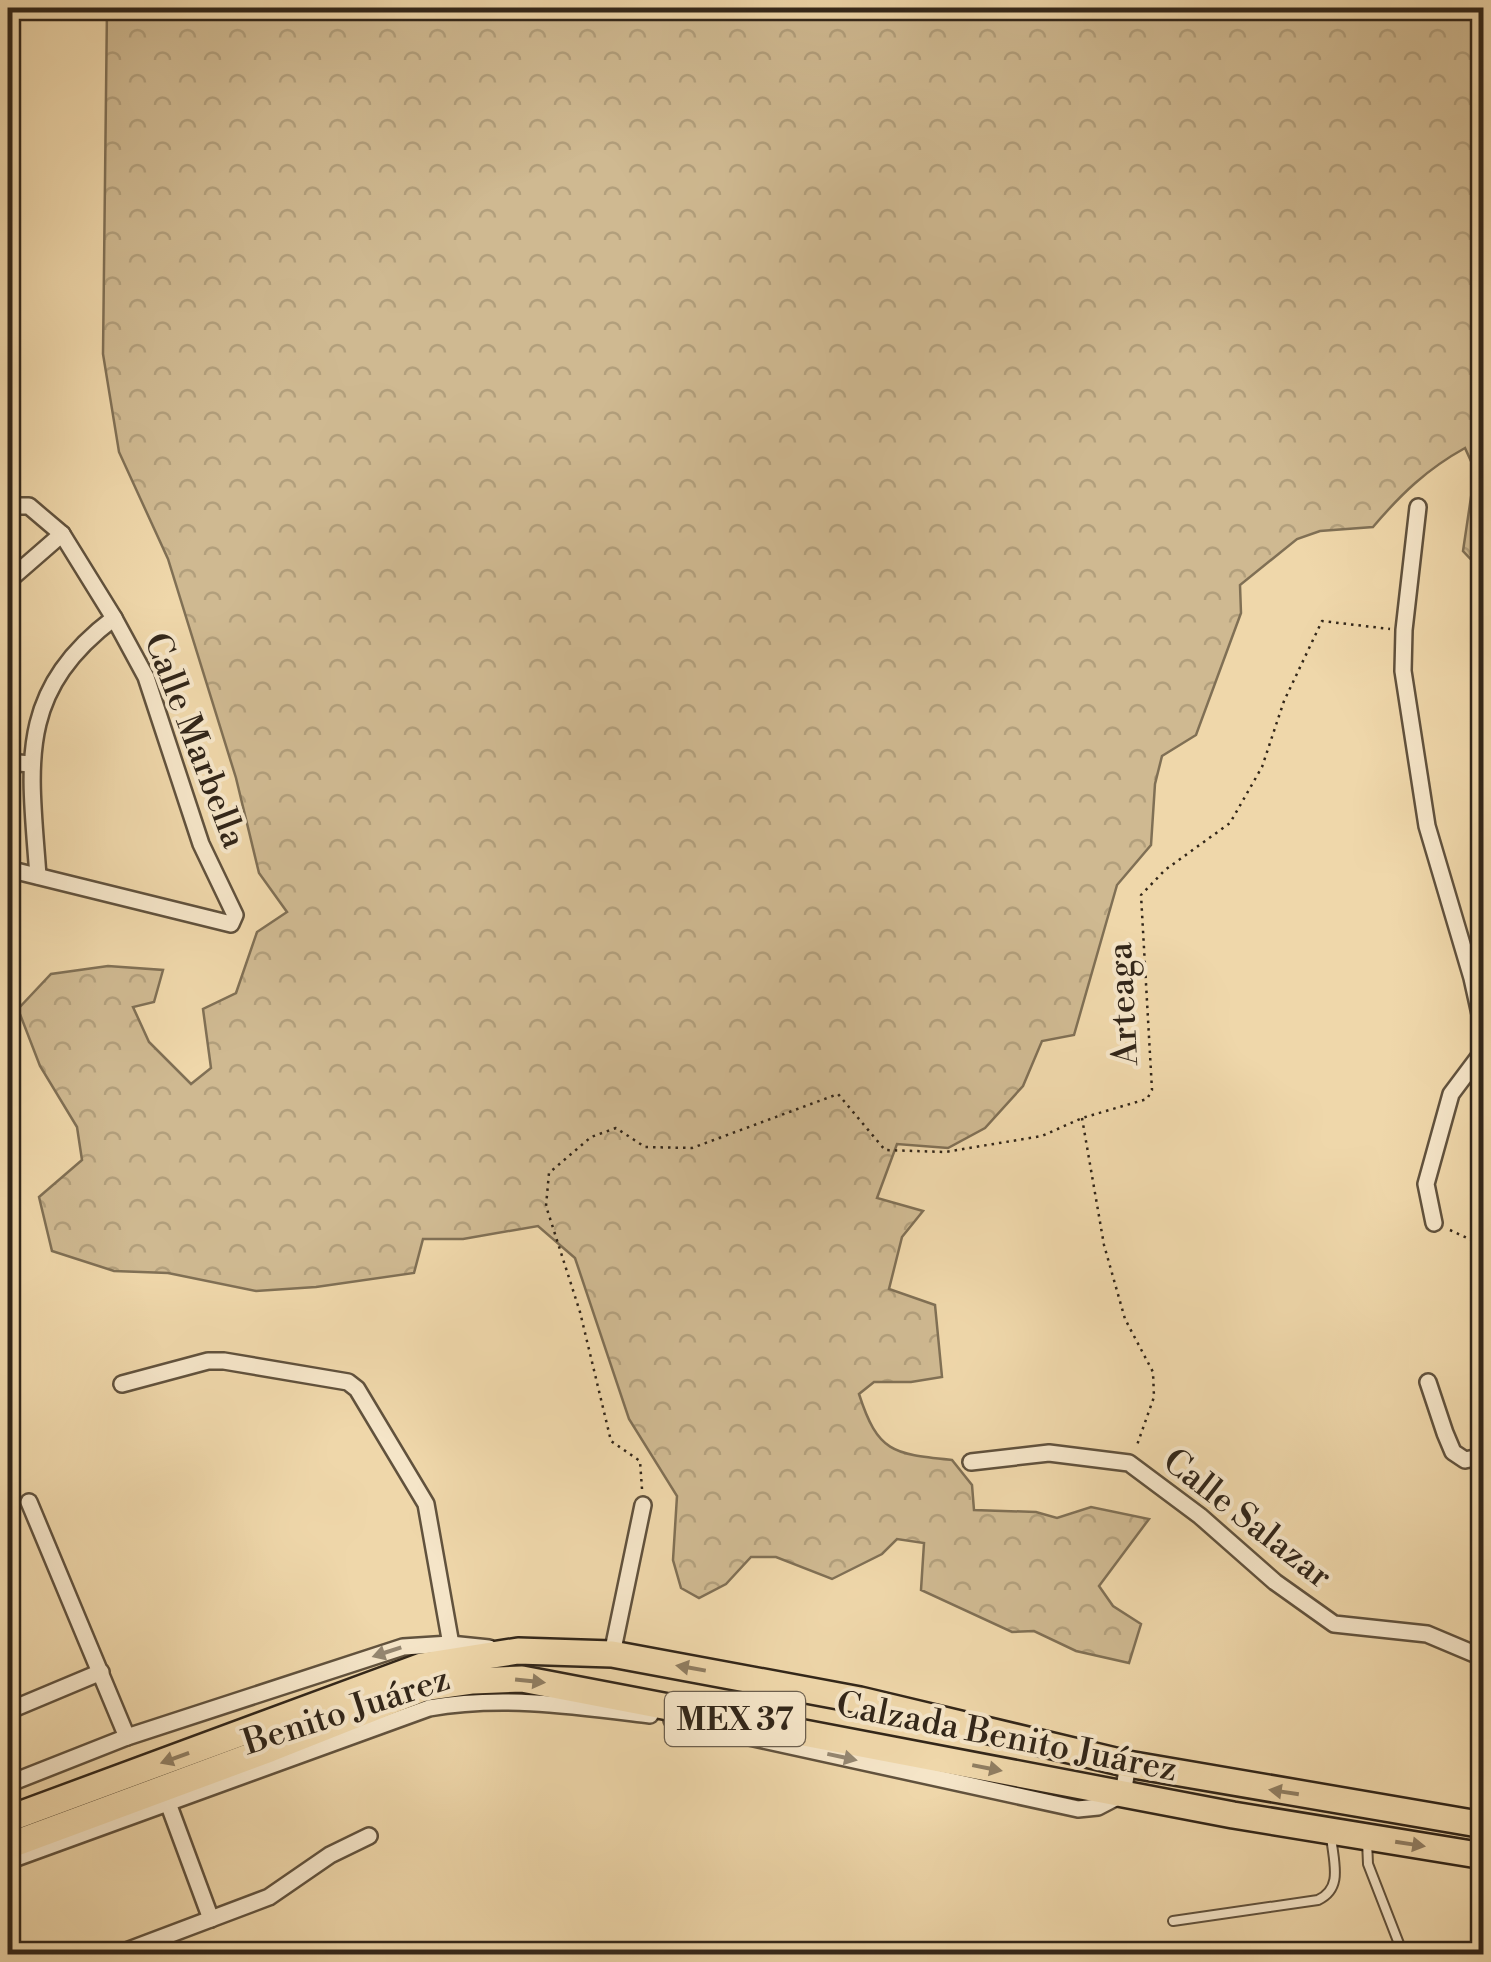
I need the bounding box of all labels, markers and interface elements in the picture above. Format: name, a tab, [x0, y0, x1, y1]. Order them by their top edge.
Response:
street label: Calle Marbella	[134, 627, 255, 854]
street label: Arteaga	[1099, 941, 1148, 1068]
street label: Calle Salazar	[1154, 1440, 1340, 1599]
one-way arrow	[371, 1645, 402, 1660]
street label: Benito Juárez	[237, 1658, 455, 1765]
one-way arrow	[675, 1660, 706, 1676]
one-way arrow	[515, 1673, 547, 1689]
street label: Calzada Benito Juárez	[833, 1683, 1181, 1792]
road number: MEX 37	[665, 1692, 805, 1746]
one-way arrow	[827, 1750, 858, 1765]
one-way arrow	[160, 1751, 190, 1766]
one-way arrow	[972, 1761, 1003, 1776]
one-way arrow	[1267, 1784, 1299, 1800]
one-way arrow	[1395, 1837, 1426, 1852]

